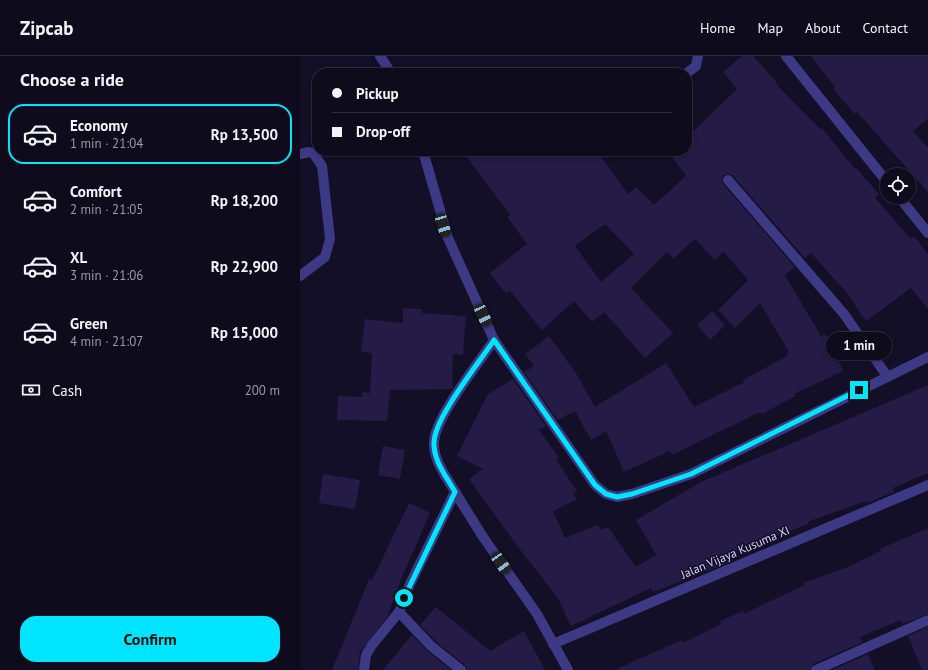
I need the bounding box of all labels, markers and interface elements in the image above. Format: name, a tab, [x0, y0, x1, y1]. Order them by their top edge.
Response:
text: Zipcab	[20, 16, 73, 40]
text: Home	[700, 19, 735, 37]
text: Map	[757, 19, 783, 37]
text: About	[805, 19, 841, 37]
text: Contact	[863, 19, 908, 37]
text: Choose a ride	[20, 68, 124, 91]
text: Pickup	[356, 84, 399, 103]
icon: car	[22, 116, 58, 152]
text: Economy	[70, 116, 128, 135]
text: Drop-off	[356, 122, 410, 141]
text: Rp 13,500	[211, 125, 278, 144]
text: 1 min · 21:04	[70, 135, 143, 152]
map controls	[880, 168, 916, 204]
button: locate	[880, 168, 916, 204]
icon: car	[22, 182, 58, 218]
text: Comfort	[70, 182, 122, 201]
text: Rp 18,200	[211, 191, 278, 210]
text: 2 min · 21:05	[70, 201, 143, 218]
car	[434, 212, 452, 238]
icon: car	[22, 248, 58, 284]
text: XL	[70, 248, 87, 267]
text: Rp 22,900	[211, 257, 278, 276]
text: 3 min · 21:06	[70, 267, 143, 284]
car	[472, 302, 494, 328]
icon: car	[22, 314, 58, 350]
text: Green	[70, 314, 108, 333]
text: Rp 15,000	[211, 323, 278, 342]
callout: 1 min	[826, 332, 892, 360]
text: 4 min · 21:07	[70, 333, 143, 350]
text: 1 min	[843, 337, 875, 354]
icon: cash	[20, 379, 42, 401]
text: Cash	[52, 381, 82, 400]
route end	[850, 381, 868, 399]
text: 200 m	[245, 382, 280, 399]
street label: Jalan Vijaya Kusuma XI	[677, 522, 792, 582]
car	[489, 550, 513, 576]
route start	[395, 589, 413, 607]
button: Confirm	[20, 616, 280, 662]

